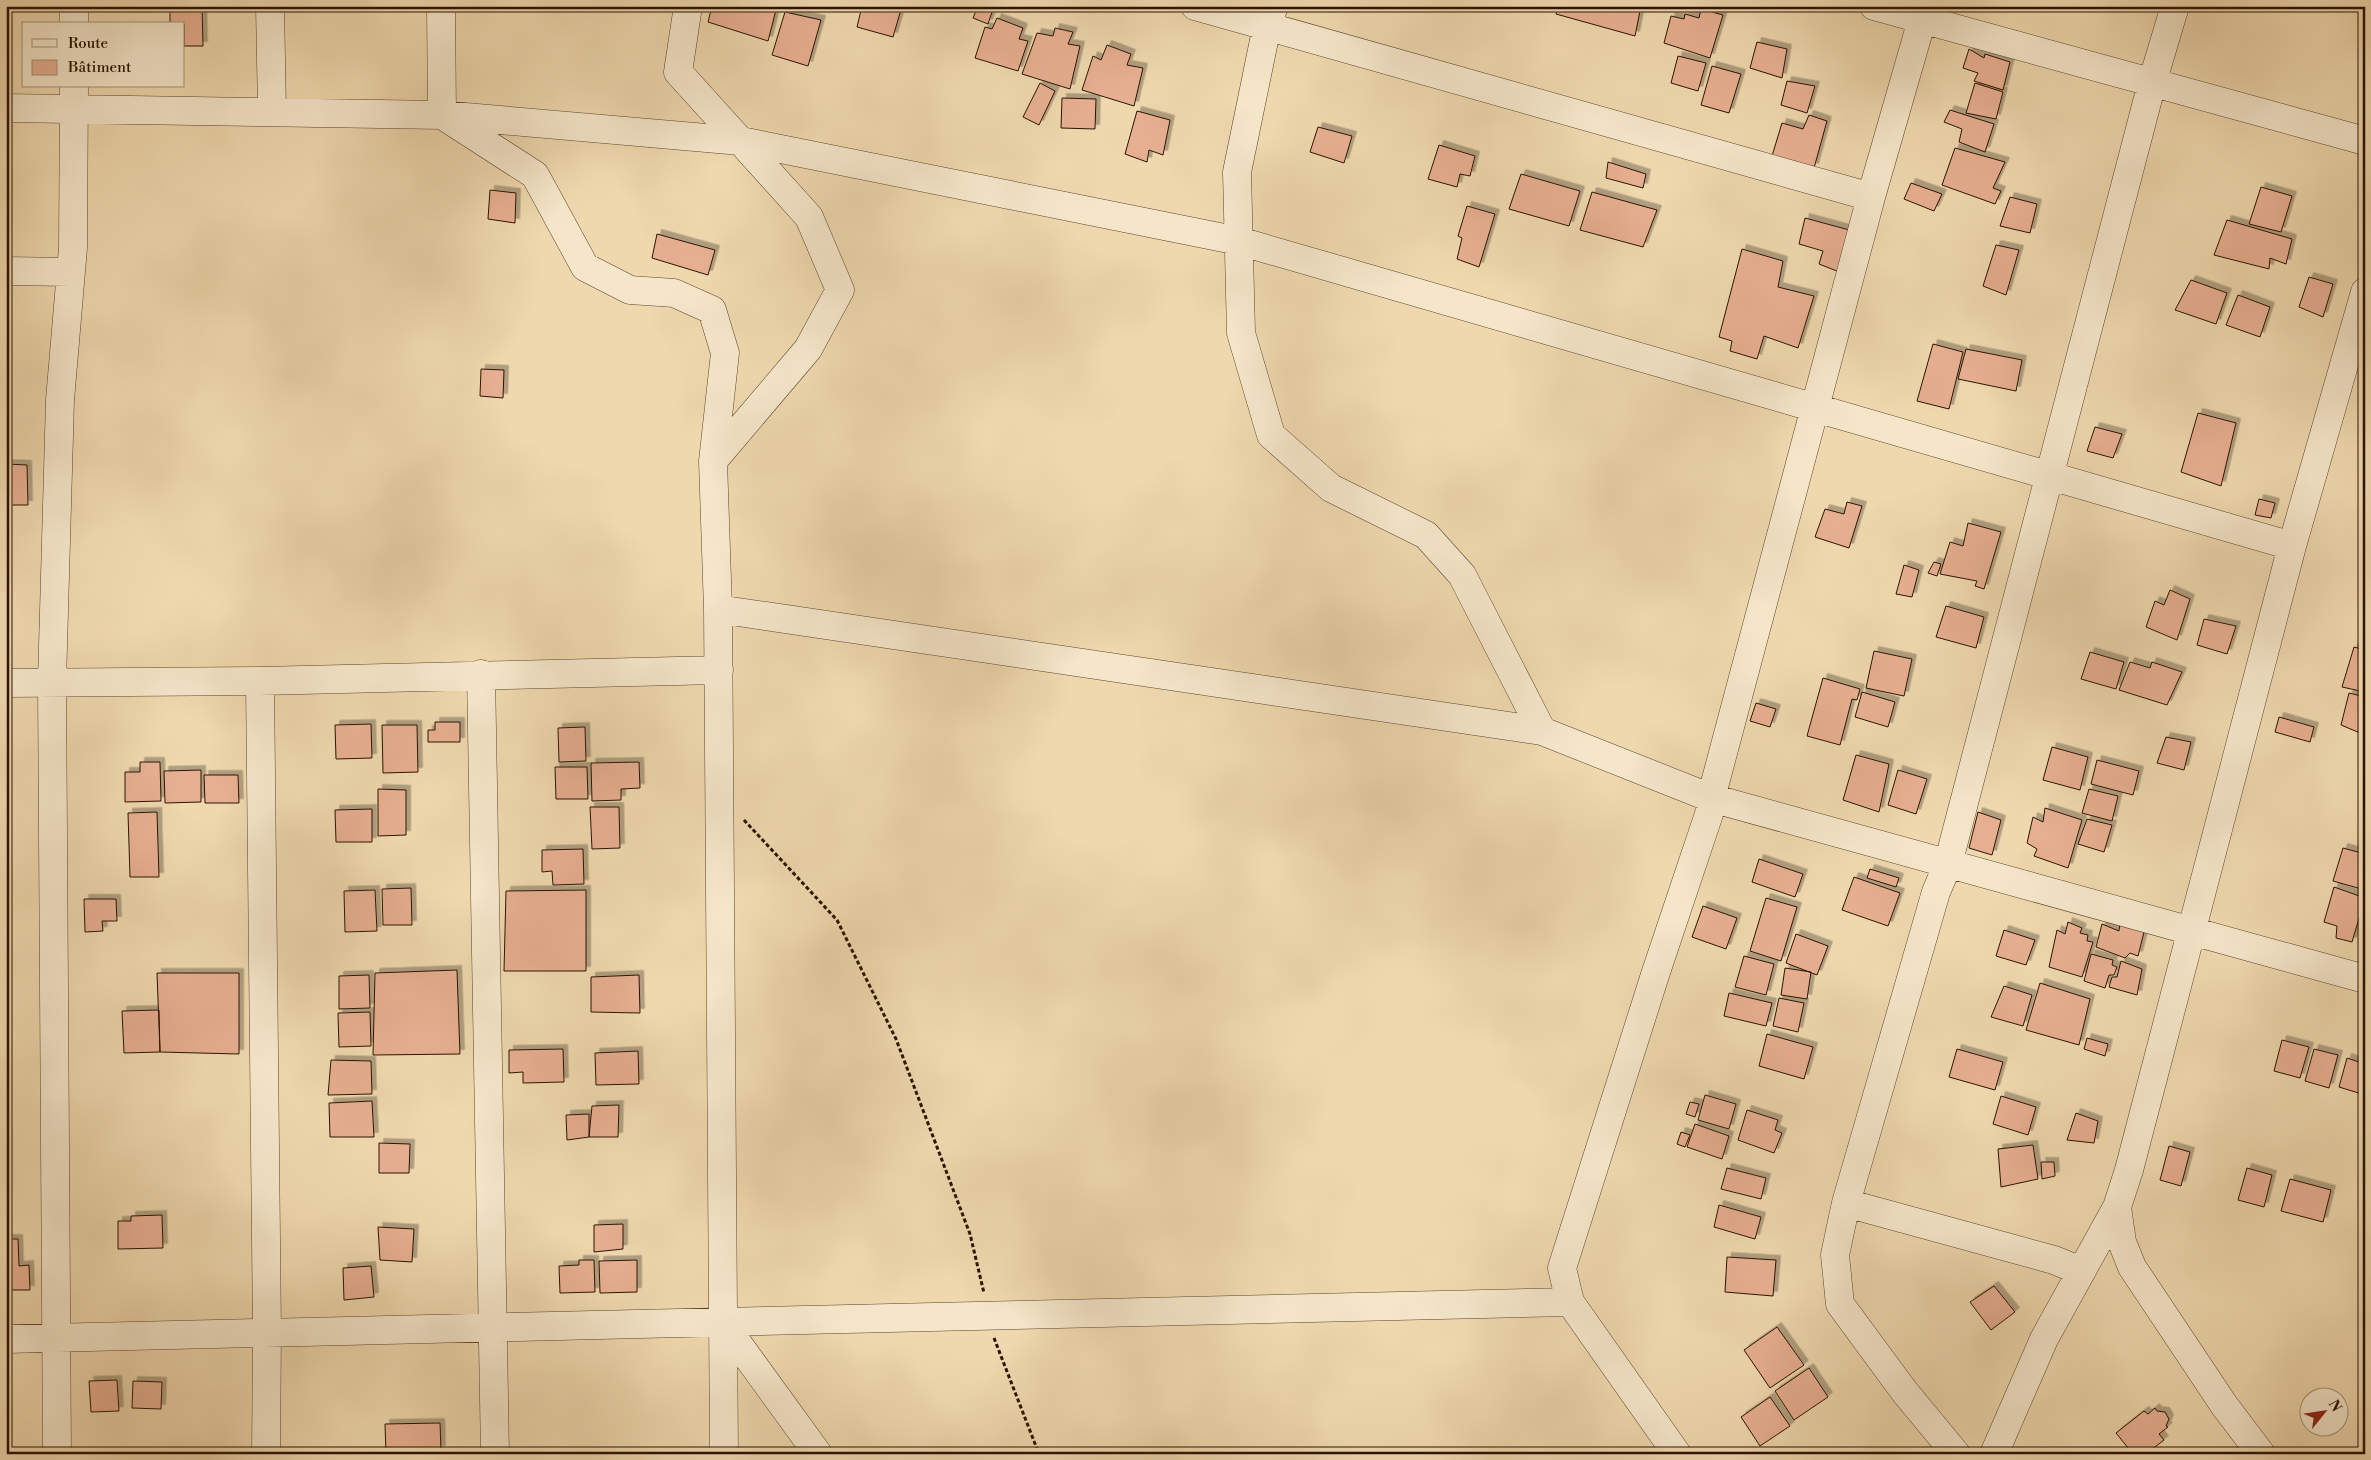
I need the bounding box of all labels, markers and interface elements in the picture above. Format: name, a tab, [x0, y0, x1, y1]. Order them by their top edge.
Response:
legend	[22, 22, 185, 88]
text: Route	[68, 34, 108, 53]
text: Bâtiment	[67, 58, 132, 77]
north arrow	[2298, 1388, 2348, 1438]
text: N	[2324, 1397, 2345, 1415]

